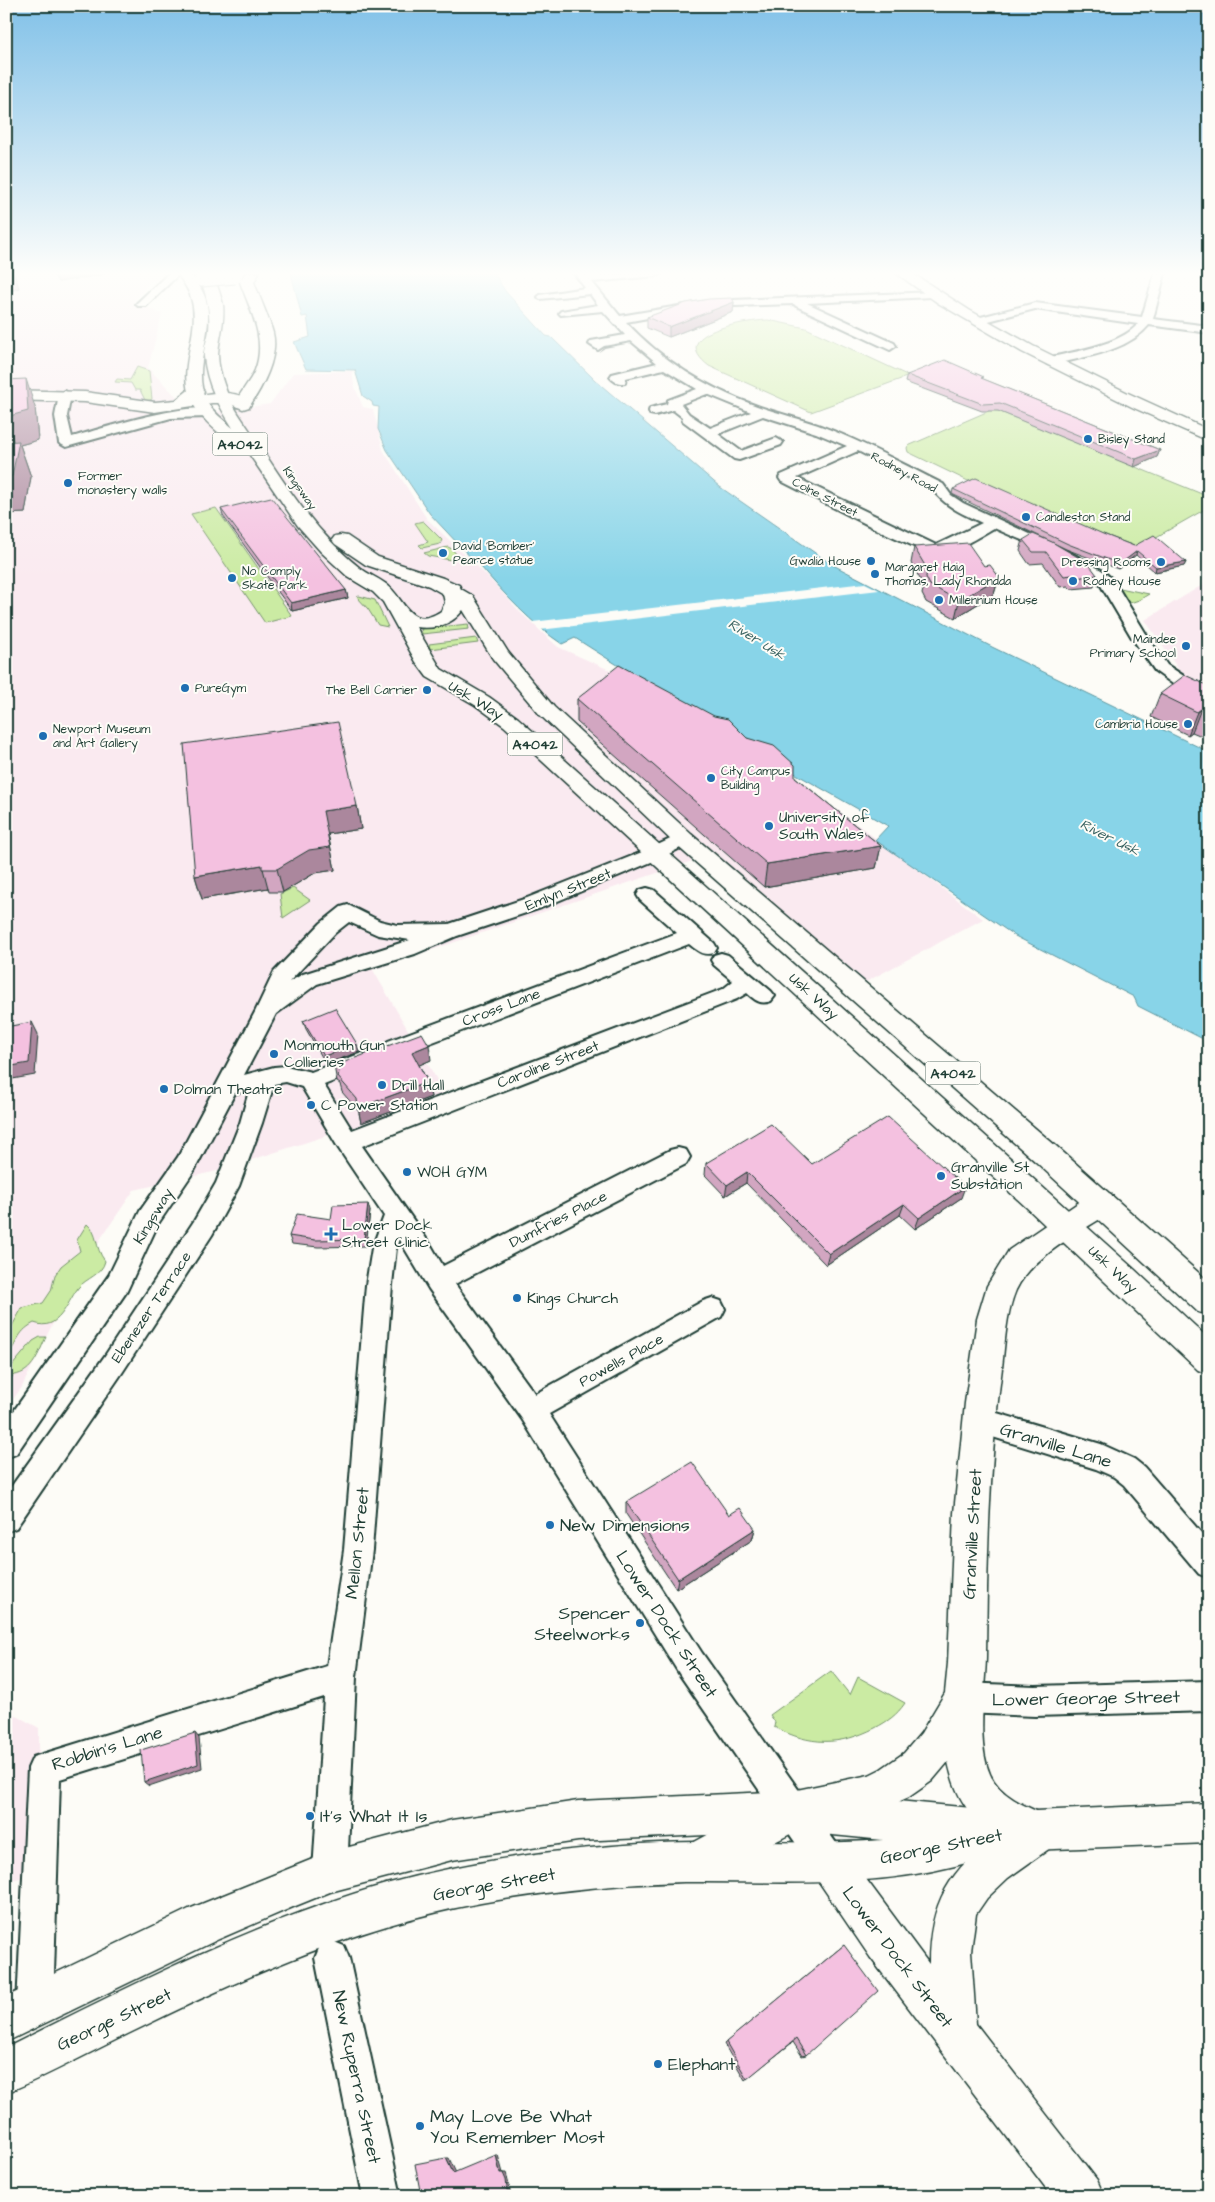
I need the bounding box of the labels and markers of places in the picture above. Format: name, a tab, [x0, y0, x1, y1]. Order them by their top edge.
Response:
place label: Bisley Stand	[1098, 431, 1165, 449]
marker: Bisley Stand	[1082, 433, 1094, 445]
place label: Former monastery walls	[78, 468, 167, 500]
marker: Former monastery walls	[62, 477, 74, 489]
place label: Candleston Stand	[1036, 509, 1130, 526]
marker: Candleston Stand	[1020, 511, 1032, 523]
place label: David ‘Bomber’ Pearce statue	[453, 538, 534, 569]
marker: David ‘Bomber’ Pearce statue	[437, 547, 449, 559]
place label: Gwalia House	[790, 553, 862, 570]
place label: Dressing Rooms	[1062, 554, 1151, 572]
marker: Gwalia House	[865, 555, 877, 567]
marker: Dressing Rooms	[1155, 556, 1167, 568]
place label: Margaret Haig Thomas, Lady Rhondda	[885, 559, 1011, 591]
place label: No Comply Skate Park	[242, 563, 308, 594]
marker: Margaret Haig Thomas, Lady Rhondda	[869, 568, 881, 580]
marker: No Comply Skate Park	[226, 572, 238, 584]
place label: Rodney House	[1083, 573, 1161, 591]
marker: Rodney House	[1067, 575, 1079, 587]
place label: Millennium House	[949, 592, 1038, 609]
marker: Millennium House	[933, 594, 945, 606]
place label: Maindee Primary School	[1090, 631, 1177, 663]
marker: Maindee Primary School	[1180, 640, 1192, 652]
place label: PureGym	[195, 680, 247, 698]
marker: PureGym	[179, 682, 191, 694]
place label: The Bell Carrier	[326, 682, 417, 699]
marker: The Bell Carrier	[421, 684, 433, 696]
place label: Cambria House	[1095, 716, 1179, 733]
marker: Cambria House	[1182, 718, 1194, 730]
place label: Newport Museum and Art Gallery	[53, 721, 151, 753]
marker: Newport Museum and Art Gallery	[37, 730, 49, 742]
place label: City Campus Building	[721, 763, 790, 795]
marker: City Campus Building	[705, 772, 717, 784]
place label: University of South Wales	[779, 807, 869, 845]
marker: University of South Wales	[763, 820, 775, 832]
place label: Monmouth Gun Collieries	[284, 1035, 386, 1073]
marker: Monmouth Gun Collieries	[268, 1048, 280, 1060]
place label: Drill Hall	[392, 1075, 444, 1096]
place label: Dolman Theatre	[174, 1079, 282, 1100]
marker: Drill Hall	[376, 1079, 388, 1091]
marker: Dolman Theatre	[158, 1083, 170, 1095]
place label: C Power Station	[321, 1095, 438, 1116]
marker: C Power Station	[305, 1099, 317, 1111]
place label: Granville St Substation	[951, 1157, 1029, 1195]
place label: WOH GYM	[417, 1162, 487, 1183]
marker: WOH GYM	[401, 1166, 413, 1178]
marker: Granville St Substation	[935, 1170, 947, 1182]
place label: Lower Dock Street Clinic	[342, 1215, 432, 1253]
marker: Lower Dock Street Clinic	[324, 1227, 338, 1241]
place label: Kings Church	[527, 1288, 619, 1310]
marker: Kings Church	[511, 1292, 523, 1304]
place label: New Dimensions	[560, 1513, 690, 1538]
marker: New Dimensions	[544, 1519, 556, 1531]
place label: Spencer Steelworks	[534, 1601, 630, 1647]
marker: Spencer Steelworks	[634, 1617, 646, 1629]
place label: It’s What It Is	[320, 1804, 428, 1829]
marker: It’s What It Is	[304, 1810, 316, 1822]
place label: Elephant	[668, 2052, 736, 2077]
marker: Elephant	[652, 2058, 664, 2070]
place label: May Love Be What You Remember Most	[430, 2104, 605, 2150]
marker: May Love Be What You Remember Most	[414, 2120, 426, 2132]

